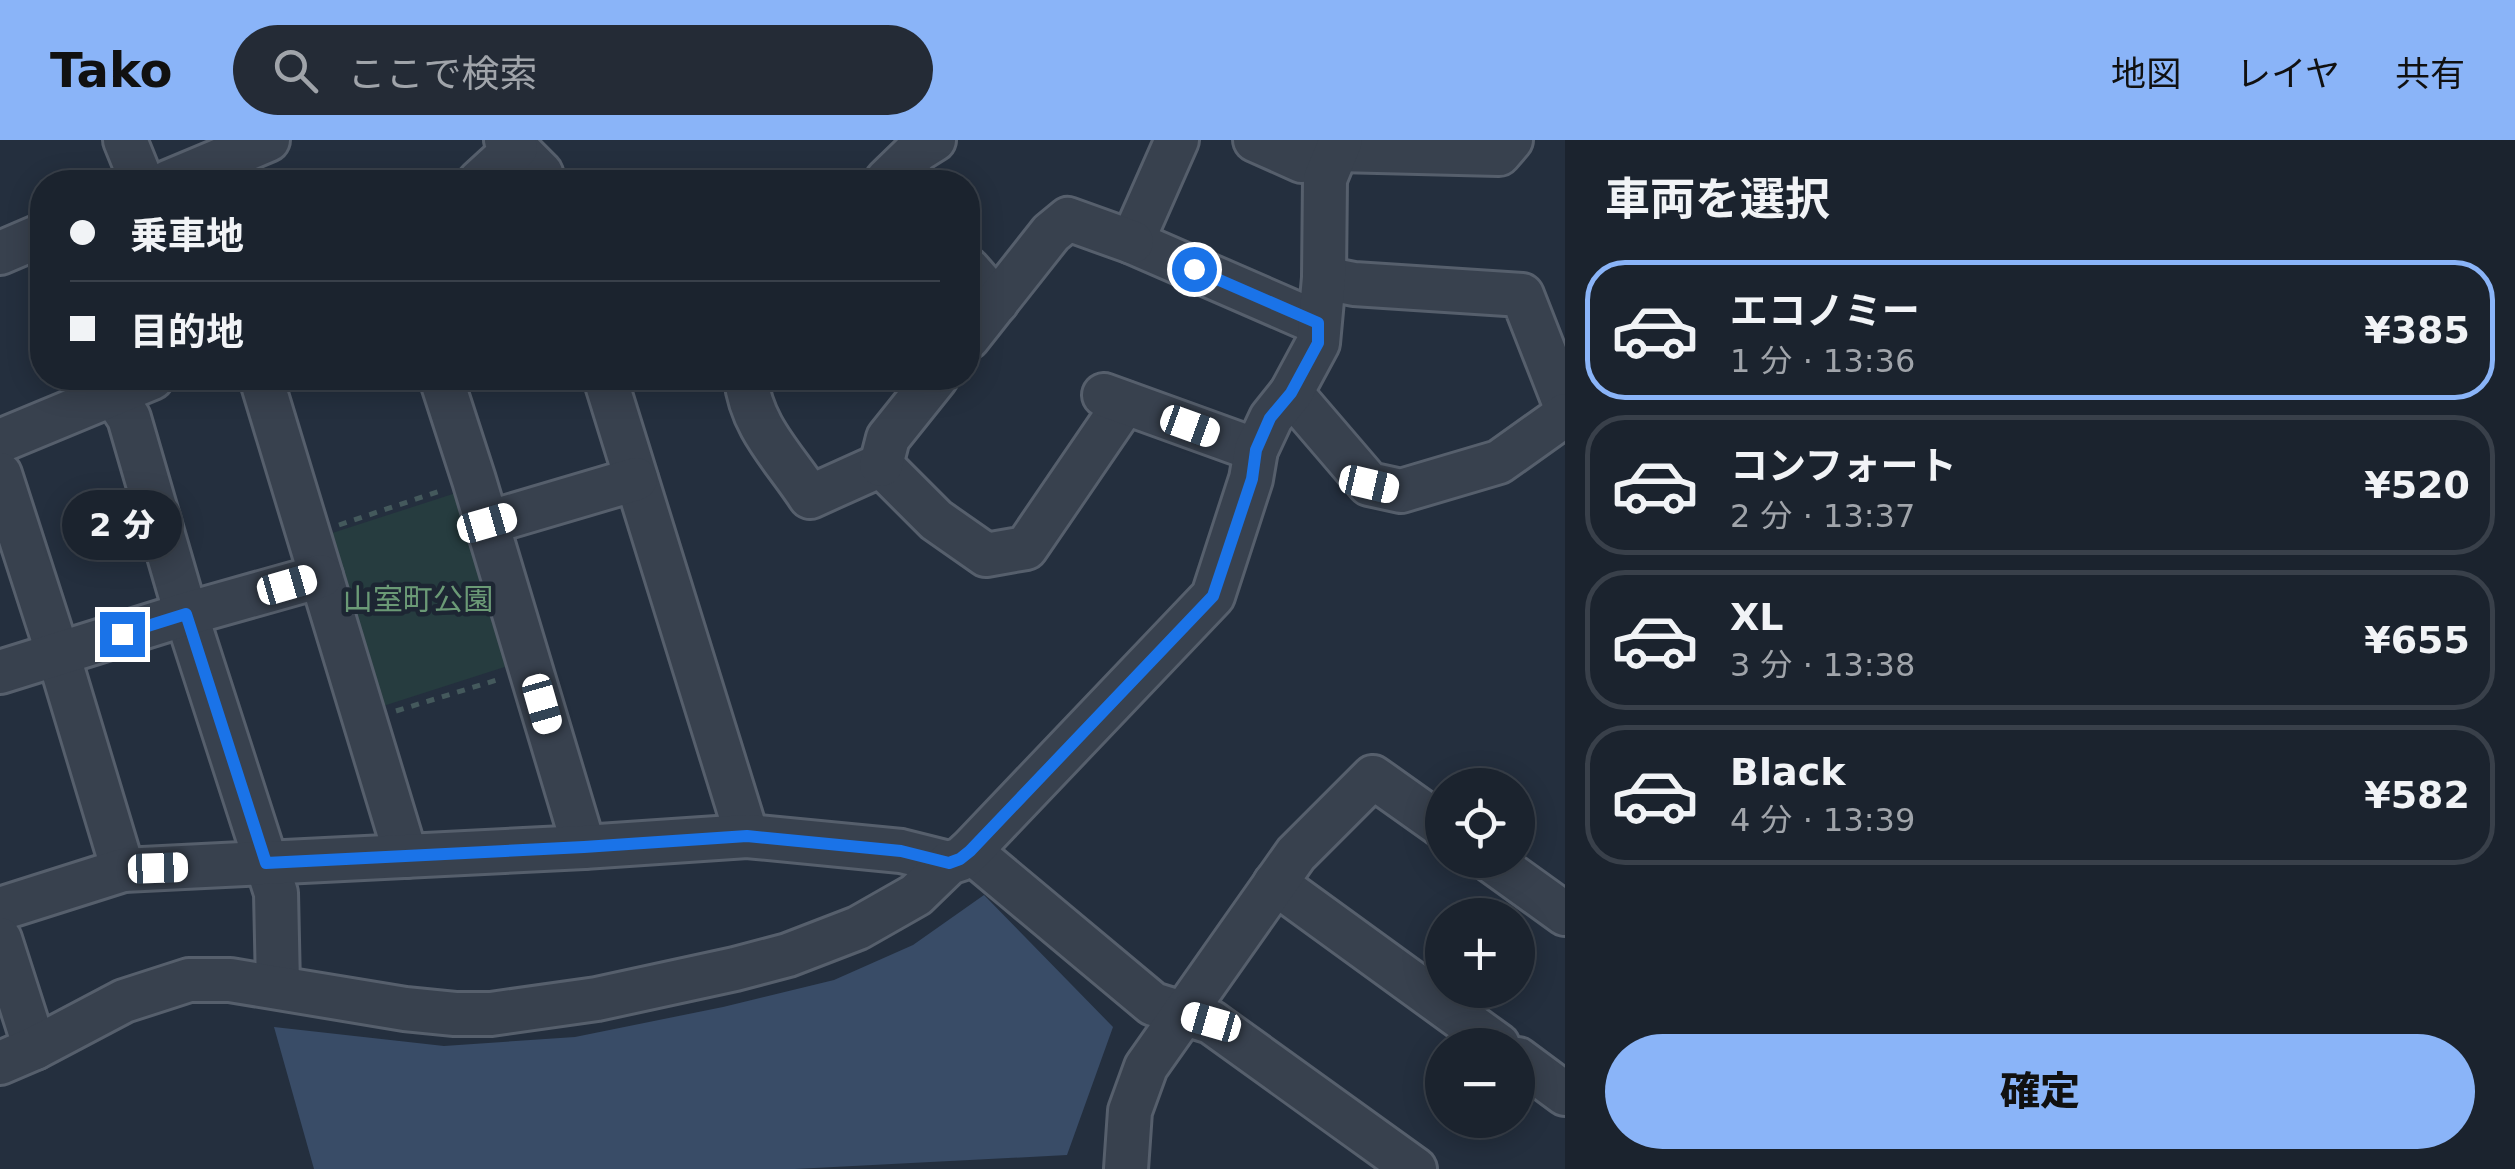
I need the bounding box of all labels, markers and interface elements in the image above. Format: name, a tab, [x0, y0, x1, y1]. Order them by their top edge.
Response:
search box	[233, 25, 933, 115]
text: Tako	[50, 42, 173, 98]
icon: search	[268, 43, 323, 98]
text: ここで検索	[348, 52, 538, 96]
text: 地図	[2111, 54, 2181, 94]
text: レイヤ	[2236, 54, 2340, 94]
text: 共有	[2395, 54, 2465, 94]
text: 車両を選択	[1605, 173, 1830, 226]
text: 乗車地	[130, 214, 244, 258]
route start	[1172, 247, 1217, 292]
icon: car	[1610, 285, 1700, 375]
text: エコノミー	[1730, 289, 1920, 333]
text: ¥385	[2364, 308, 2470, 352]
text: 目的地	[130, 310, 244, 354]
text: 1 分 · 13:36	[1730, 342, 1915, 380]
car	[1157, 402, 1223, 450]
icon: car	[1610, 440, 1700, 530]
text: コンフォート	[1730, 444, 1957, 488]
car	[1336, 463, 1402, 505]
text: ¥520	[2364, 463, 2470, 507]
callout: 2 分	[62, 489, 182, 559]
text: 2 分 · 13:37	[1730, 497, 1915, 535]
car	[454, 500, 520, 546]
text: 2 分	[89, 506, 155, 544]
car	[254, 562, 320, 608]
park label: 山室町公園	[343, 582, 493, 617]
icon: car	[1610, 595, 1700, 685]
text: XL	[1730, 595, 1784, 639]
route end	[100, 612, 145, 657]
text: ¥655	[2364, 618, 2470, 662]
text: 3 分 · 13:38	[1730, 646, 1915, 684]
car	[519, 671, 565, 737]
icon: car	[1610, 750, 1700, 840]
text: Black	[1730, 750, 1845, 794]
map controls	[1425, 768, 1535, 1138]
button: locate	[1425, 768, 1535, 878]
text: ¥582	[2364, 773, 2470, 817]
text: 4 分 · 13:39	[1730, 801, 1915, 839]
car	[127, 852, 189, 884]
button: +	[1425, 898, 1535, 1008]
car	[1178, 999, 1244, 1045]
button: −	[1425, 1028, 1535, 1138]
button: 確定	[1605, 1034, 2475, 1149]

